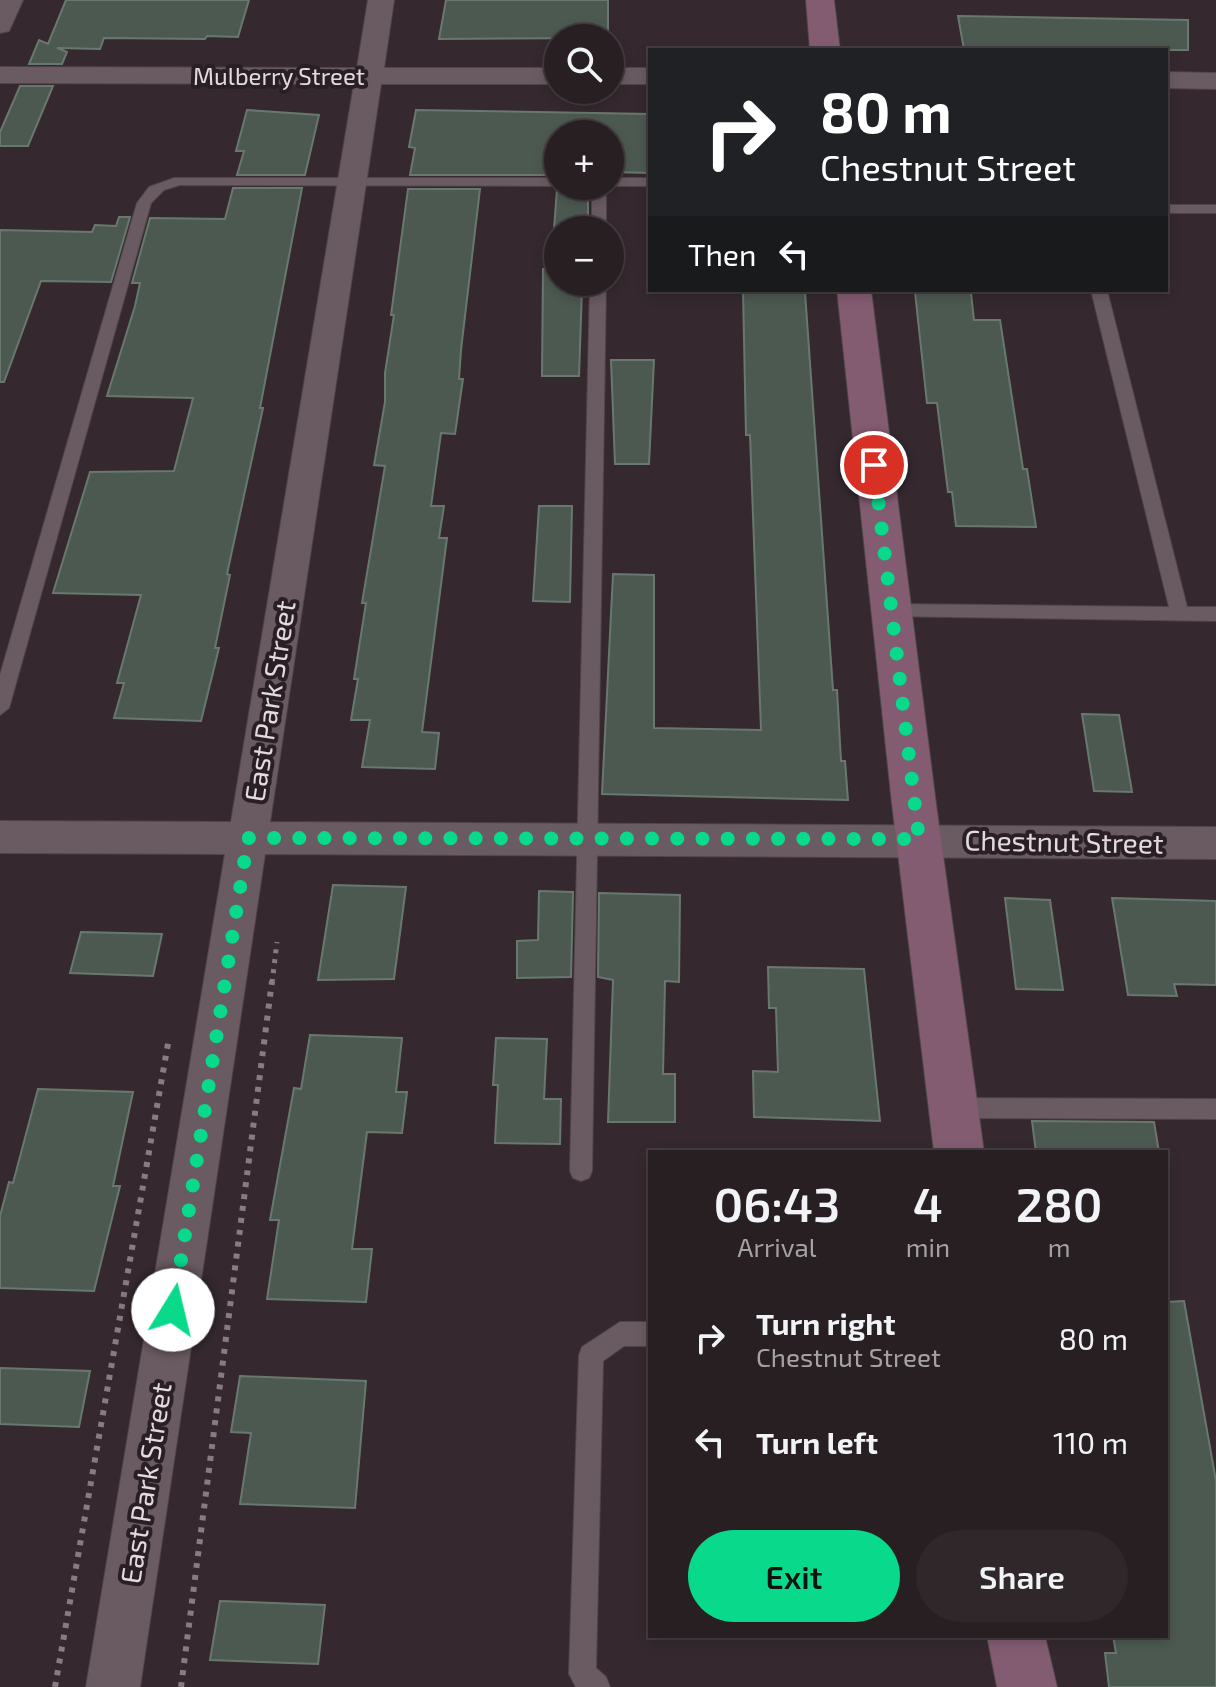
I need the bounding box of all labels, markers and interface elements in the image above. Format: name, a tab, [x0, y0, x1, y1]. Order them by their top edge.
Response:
map controls	[544, 24, 624, 296]
button: search	[544, 24, 624, 104]
street label: Mulberry Street	[193, 61, 365, 90]
text: 80 m	[820, 77, 952, 144]
icon: right	[688, 80, 792, 184]
button: +	[544, 120, 624, 200]
text: Chestnut Street	[820, 145, 1076, 188]
button: −	[544, 216, 624, 296]
icon: left	[772, 232, 816, 276]
text: Then	[688, 236, 756, 272]
pin	[840, 431, 908, 499]
icon: arrive	[852, 443, 896, 487]
street label: East Park Street	[236, 598, 302, 804]
street label: Chestnut Street	[964, 822, 1164, 860]
text: 06:43	[714, 1174, 840, 1232]
text: 4	[913, 1174, 943, 1232]
text: 280	[1016, 1174, 1102, 1232]
text: Arrival	[737, 1231, 816, 1262]
text: min	[906, 1231, 950, 1262]
text: m	[1048, 1231, 1070, 1262]
position arrow	[131, 1268, 215, 1352]
text: Turn right	[756, 1305, 896, 1341]
icon: right	[688, 1316, 732, 1360]
text: 80 m	[1059, 1320, 1128, 1356]
text: Chestnut Street	[756, 1341, 941, 1372]
street label: East Park Street	[112, 1380, 178, 1586]
icon: left	[688, 1420, 732, 1464]
text: Turn left	[756, 1424, 878, 1460]
text: 110 m	[1053, 1424, 1128, 1460]
button: Exit	[688, 1530, 900, 1622]
button: Share	[916, 1530, 1128, 1622]

